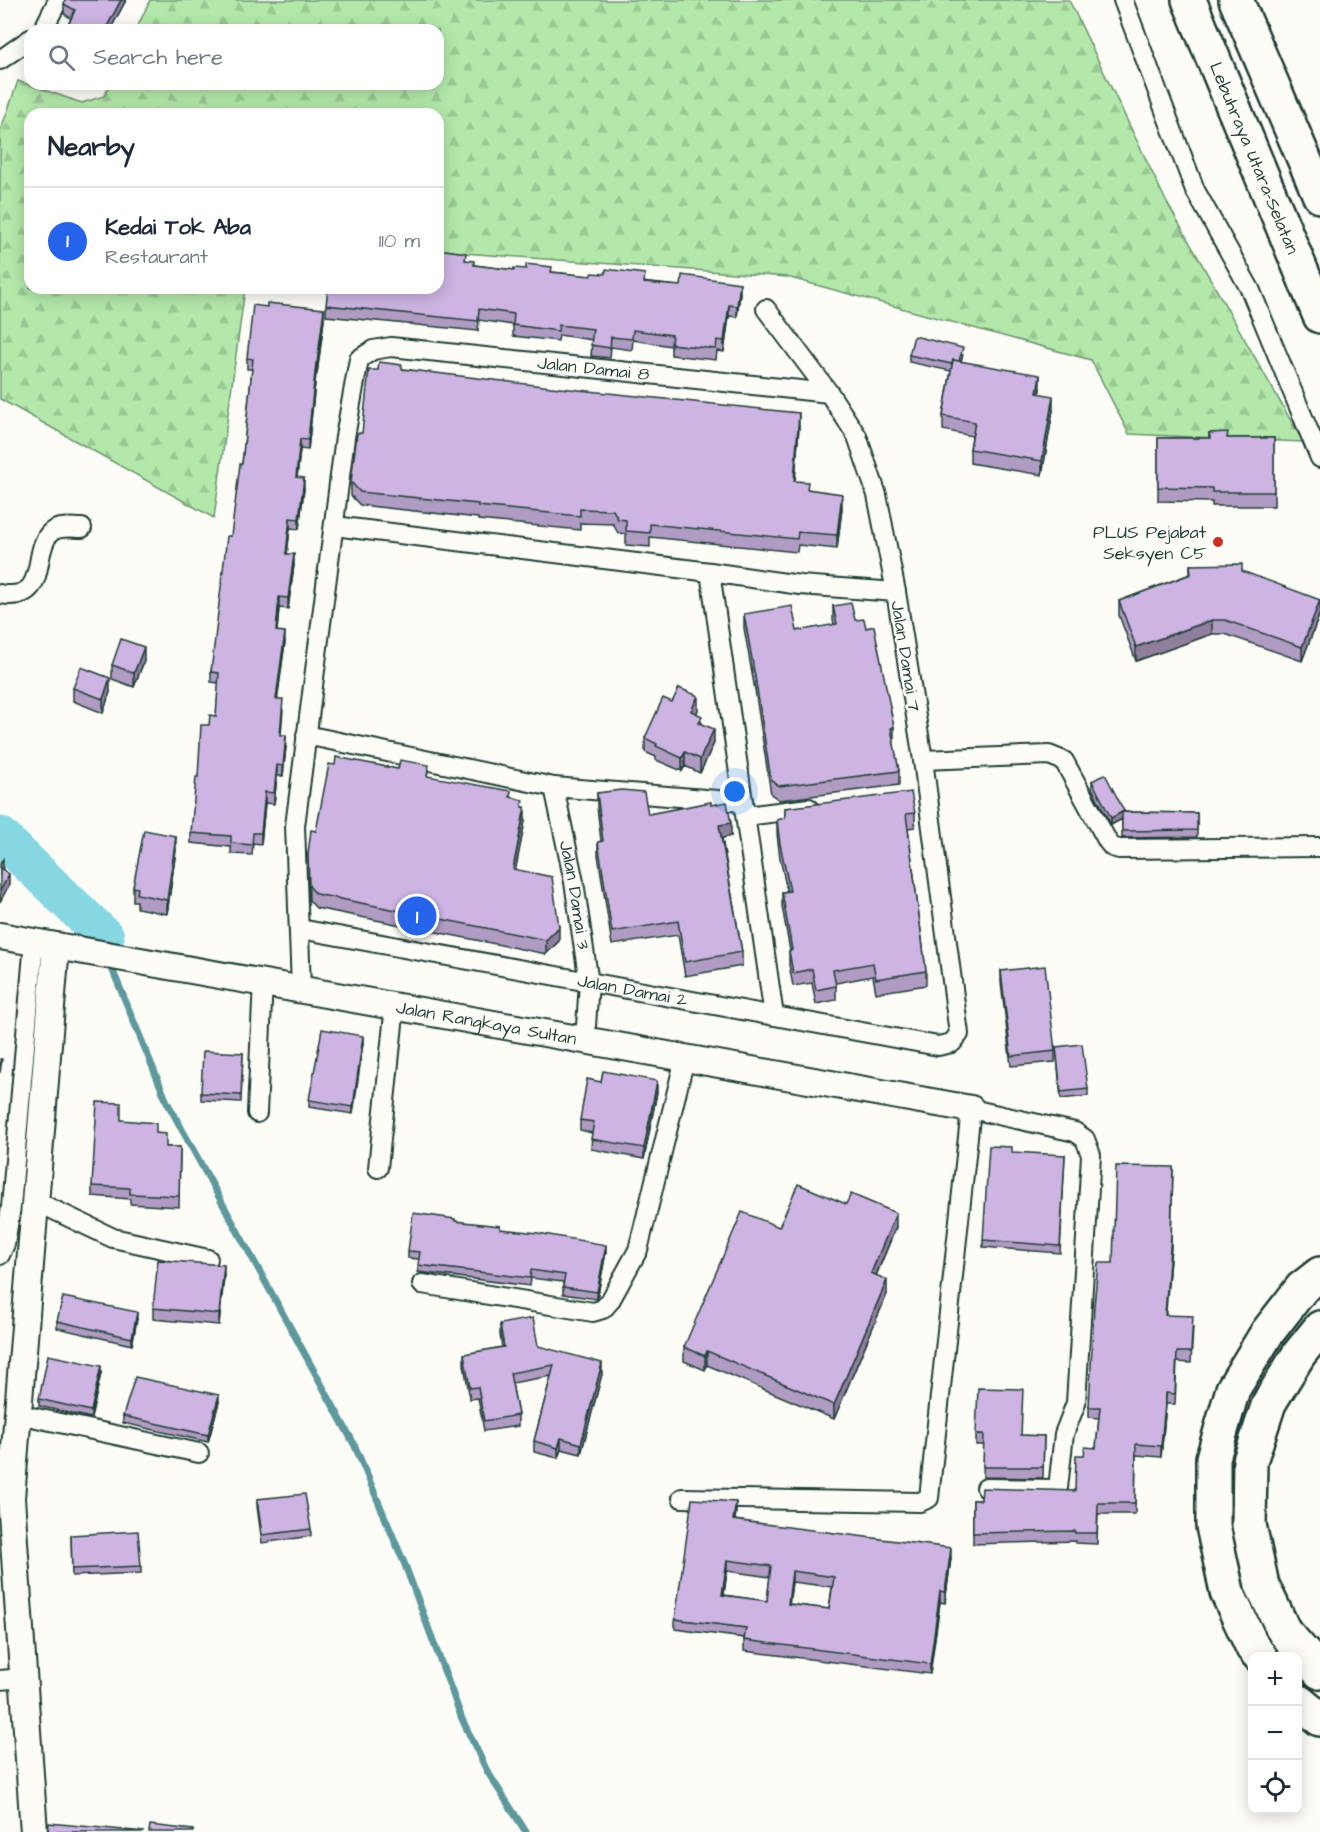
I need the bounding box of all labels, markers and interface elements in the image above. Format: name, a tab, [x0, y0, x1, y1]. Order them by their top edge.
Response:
search box	[24, 24, 444, 90]
icon: search	[45, 41, 78, 74]
text: Search here	[93, 42, 223, 73]
street label: Lebuhraya Utara–Selatan	[1203, 58, 1305, 258]
text: Nearby	[48, 129, 135, 165]
text: Kedai Tok Aba	[105, 212, 251, 243]
text: 1	[66, 227, 69, 255]
text: 110 m	[379, 227, 420, 255]
text: Restaurant	[105, 243, 208, 271]
street label: Jalan Damai 8	[536, 350, 651, 387]
place label: PLUS Pejabat Seksyen C5	[1093, 520, 1207, 567]
marker: PLUS Pejabat Seksyen C5	[1211, 535, 1225, 549]
street label: Jalan Damai 7	[884, 599, 927, 713]
your location	[720, 777, 749, 806]
street label: Jalan Damai 3	[553, 838, 596, 951]
pin: 1	[398, 894, 436, 938]
street label: Jalan Damai 2	[575, 968, 690, 1013]
street label: Jalan Rangkaya Sultan	[394, 995, 578, 1051]
map controls	[1248, 1652, 1302, 1814]
button: +	[1248, 1652, 1302, 1706]
button: −	[1248, 1706, 1302, 1760]
button: locate	[1248, 1760, 1302, 1814]

